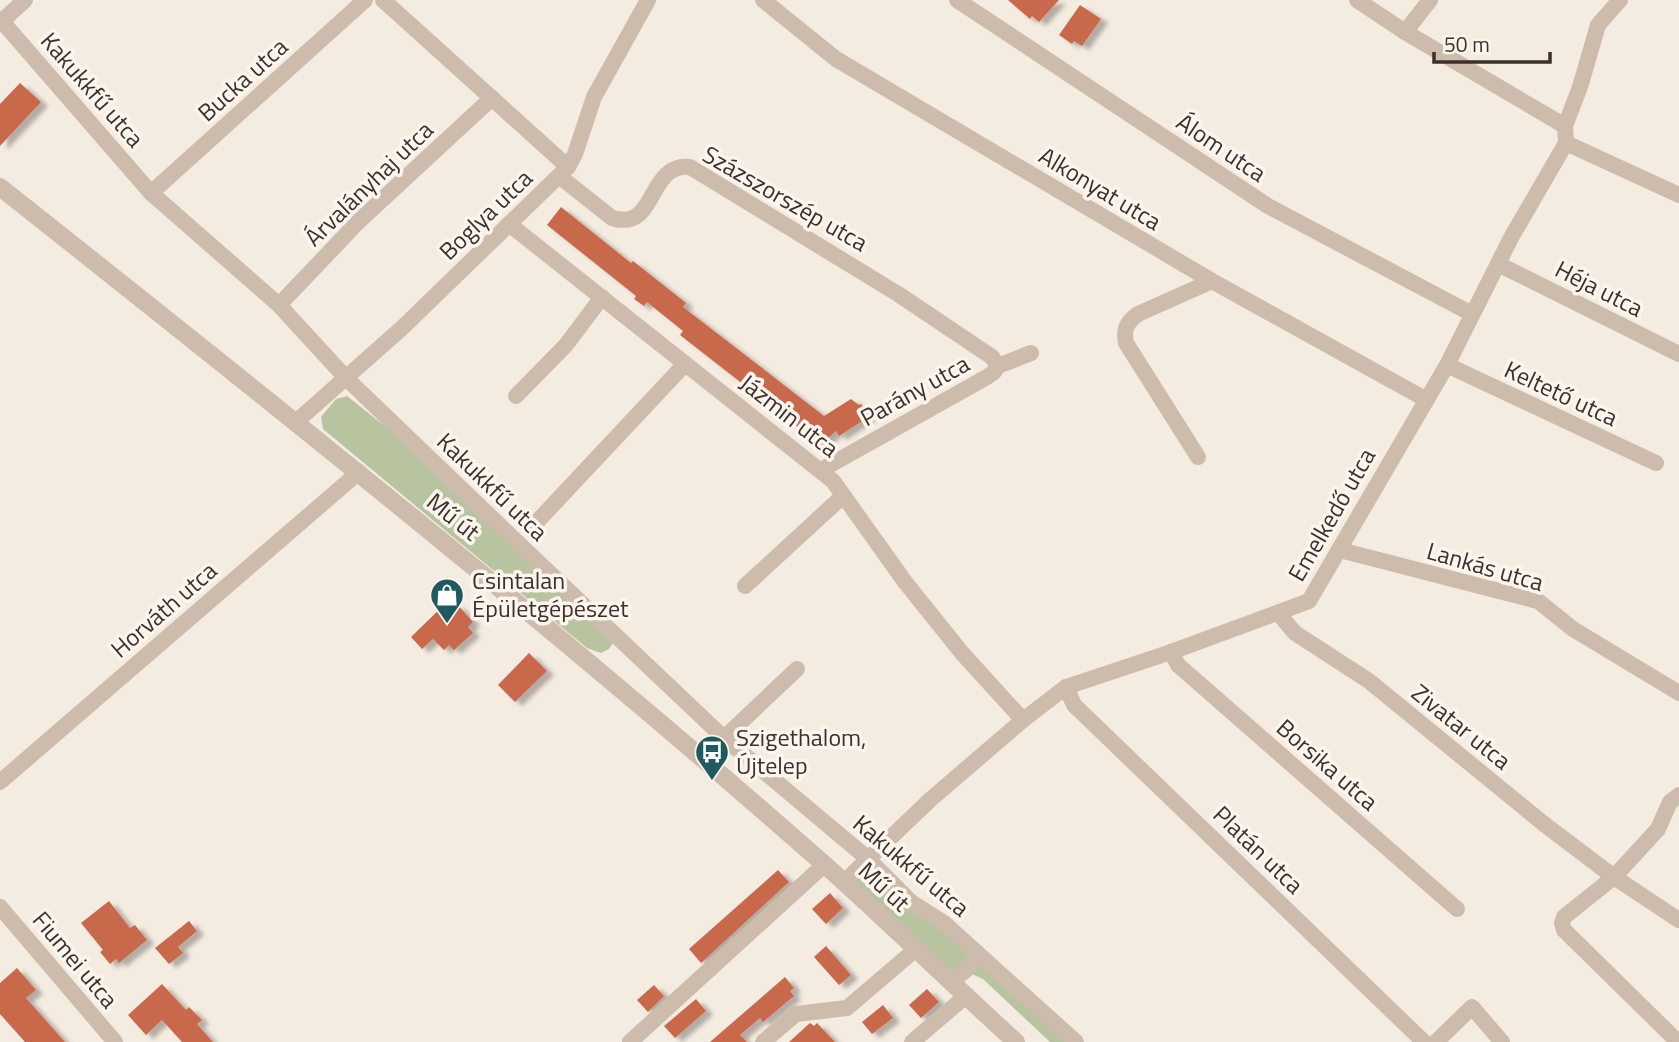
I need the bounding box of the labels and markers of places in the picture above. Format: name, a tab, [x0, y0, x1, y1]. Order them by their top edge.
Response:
place label: Csintalan Épületgépészet	[472, 562, 629, 626]
shop icon: Csintalan Épületgépészet	[428, 576, 466, 625]
place label: Szigethalom, Újtelep	[736, 719, 866, 783]
bus stop icon: Szigethalom, Újtelep	[693, 733, 731, 782]

